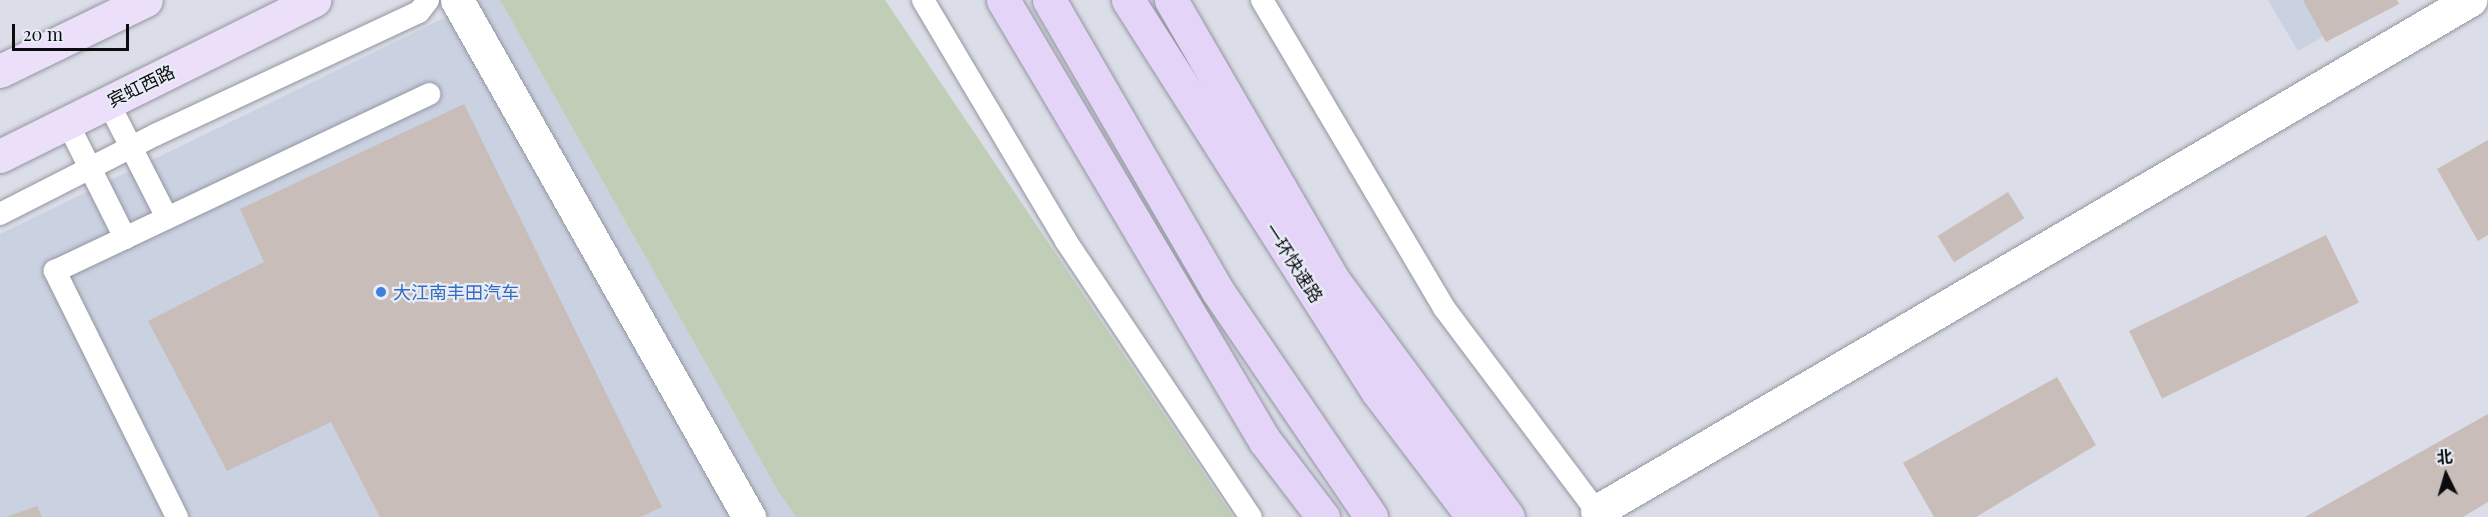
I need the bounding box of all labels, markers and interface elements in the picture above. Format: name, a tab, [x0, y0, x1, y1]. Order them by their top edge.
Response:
scale bar	[15, 12, 132, 50]
text: 20 m	[23, 22, 63, 46]
street label: 宾虹西路	[104, 61, 178, 111]
street label: 一环快速路	[1260, 219, 1328, 307]
place label: 大江南丰田汽车	[393, 281, 519, 303]
marker: 大江南丰田汽车	[374, 285, 388, 299]
north arrow	[2416, 445, 2476, 505]
text: 北	[2435, 445, 2453, 468]

